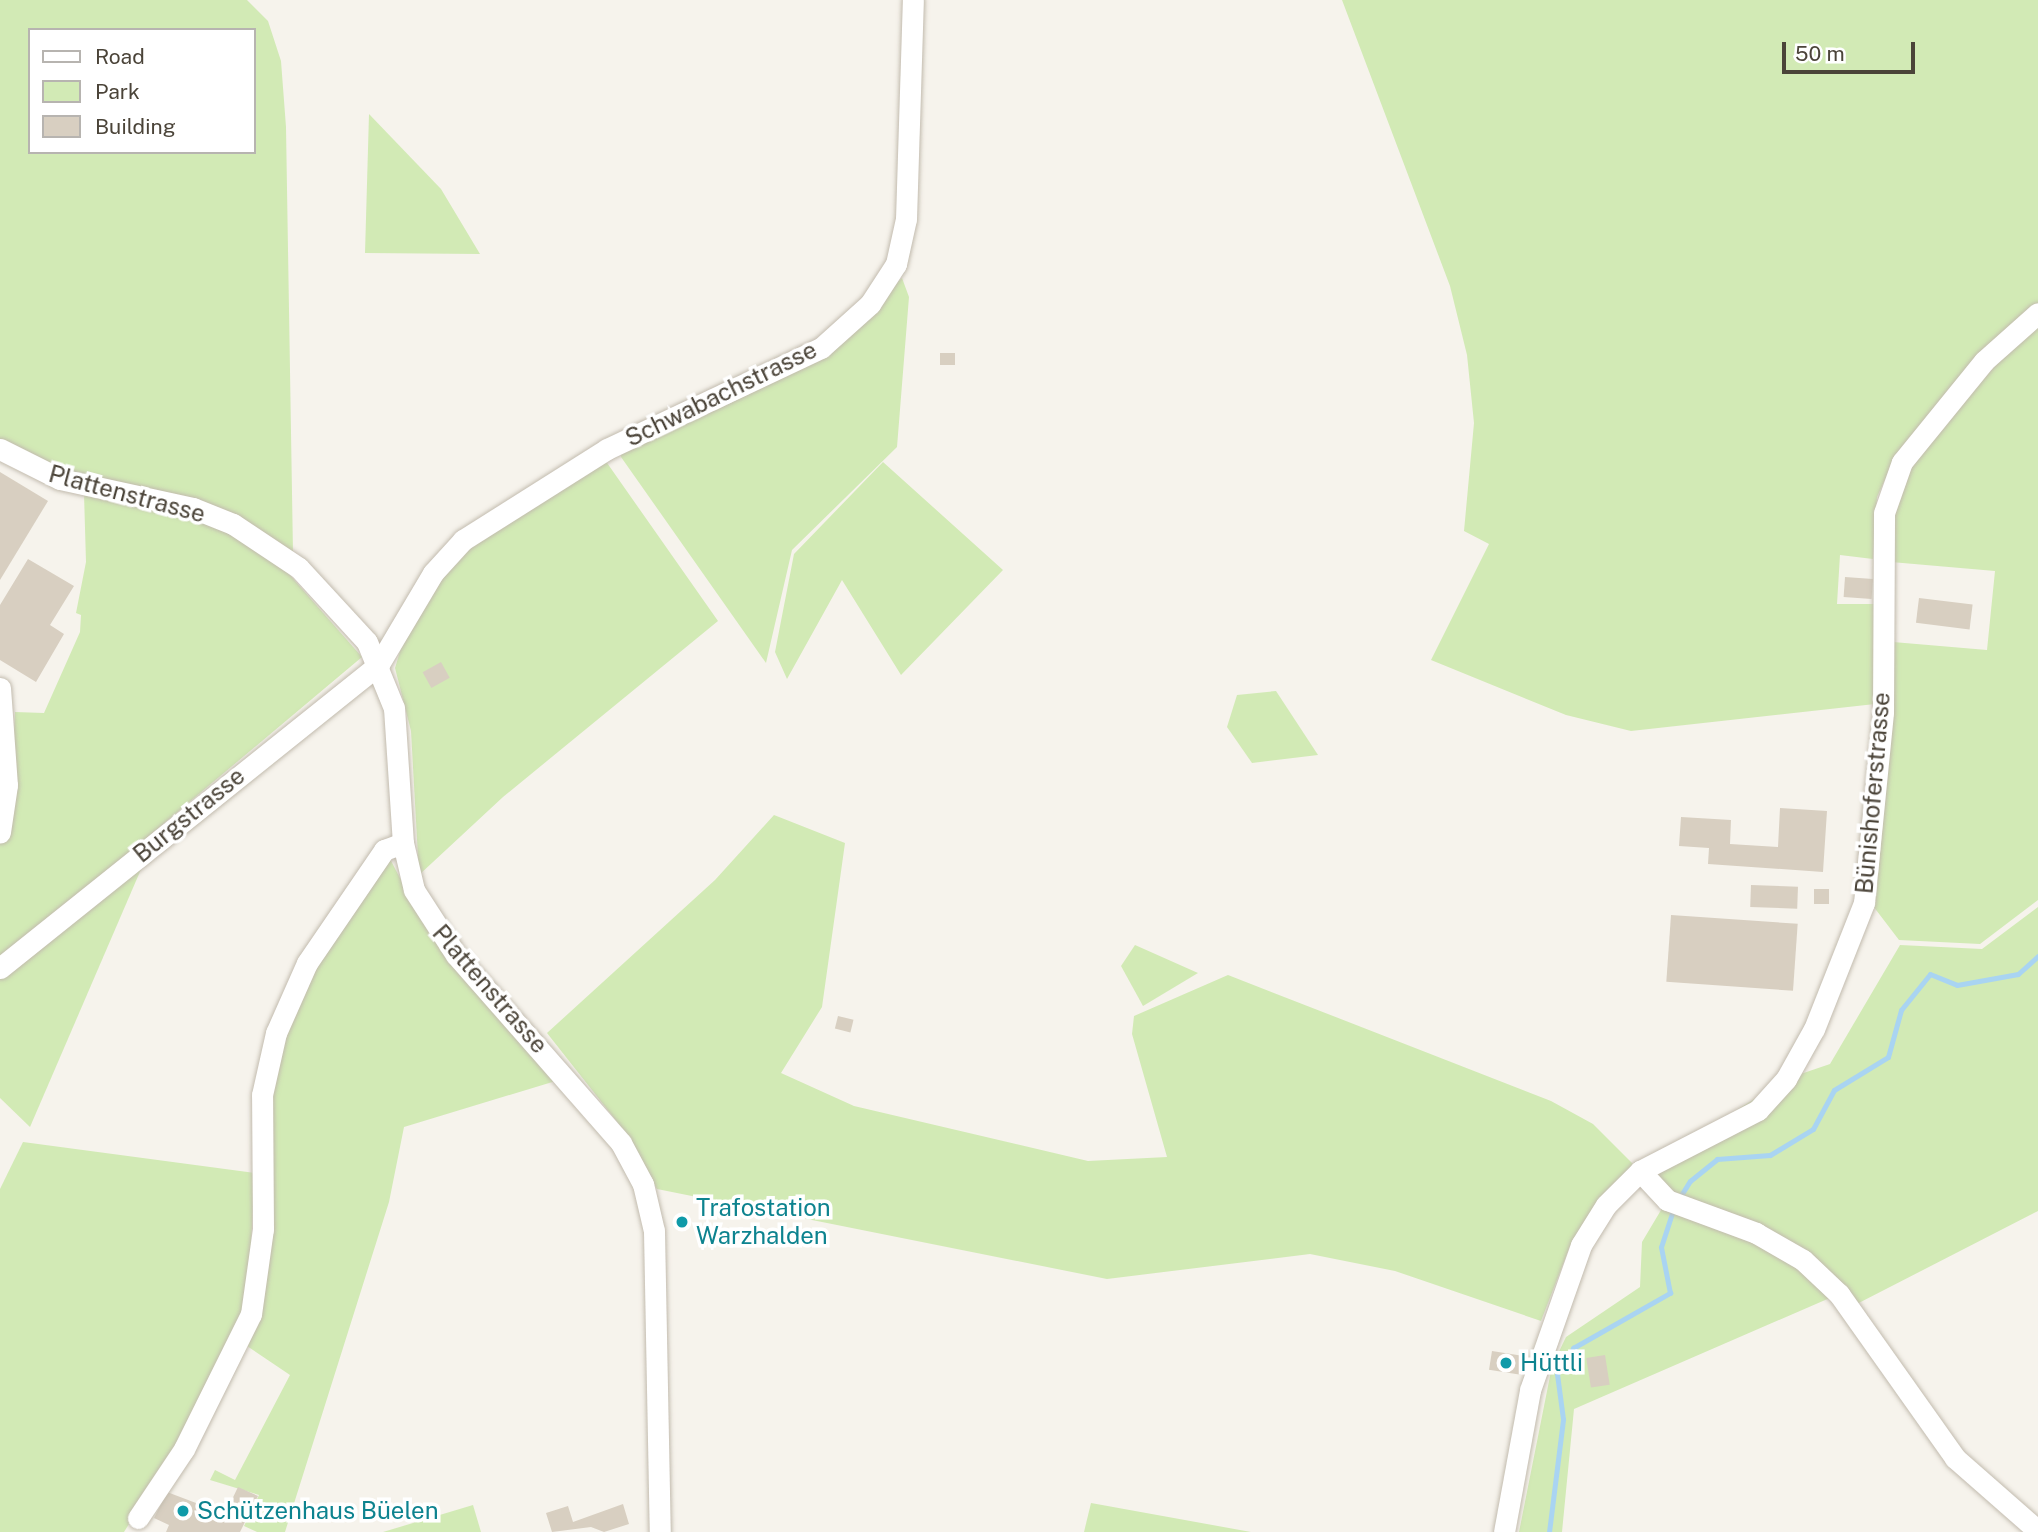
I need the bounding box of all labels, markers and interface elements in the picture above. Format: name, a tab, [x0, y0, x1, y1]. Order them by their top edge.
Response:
legend	[28, 28, 256, 154]
scale bar	[1786, 28, 1919, 72]
text: 50 m	[1795, 41, 1845, 66]
text: Road	[95, 44, 145, 69]
text: Park	[95, 79, 140, 104]
text: Building	[95, 114, 176, 139]
street label: Schwabachstrasse	[621, 335, 821, 453]
street label: Plattenstrasse	[46, 459, 208, 529]
street label: Bünishoferstrasse	[1850, 691, 1896, 895]
street label: Burgstrasse	[128, 761, 250, 869]
street label: Plattenstrasse	[426, 919, 554, 1059]
place label: Trafostation Warzhalden	[696, 1194, 831, 1250]
marker: Trafostation Warzhalden	[674, 1214, 690, 1230]
place label: Hüttli	[1520, 1349, 1583, 1377]
marker: Hüttli	[1498, 1355, 1514, 1371]
place label: Schützenhaus Büelen	[197, 1497, 439, 1525]
marker: Schützenhaus Büelen	[175, 1503, 191, 1519]

